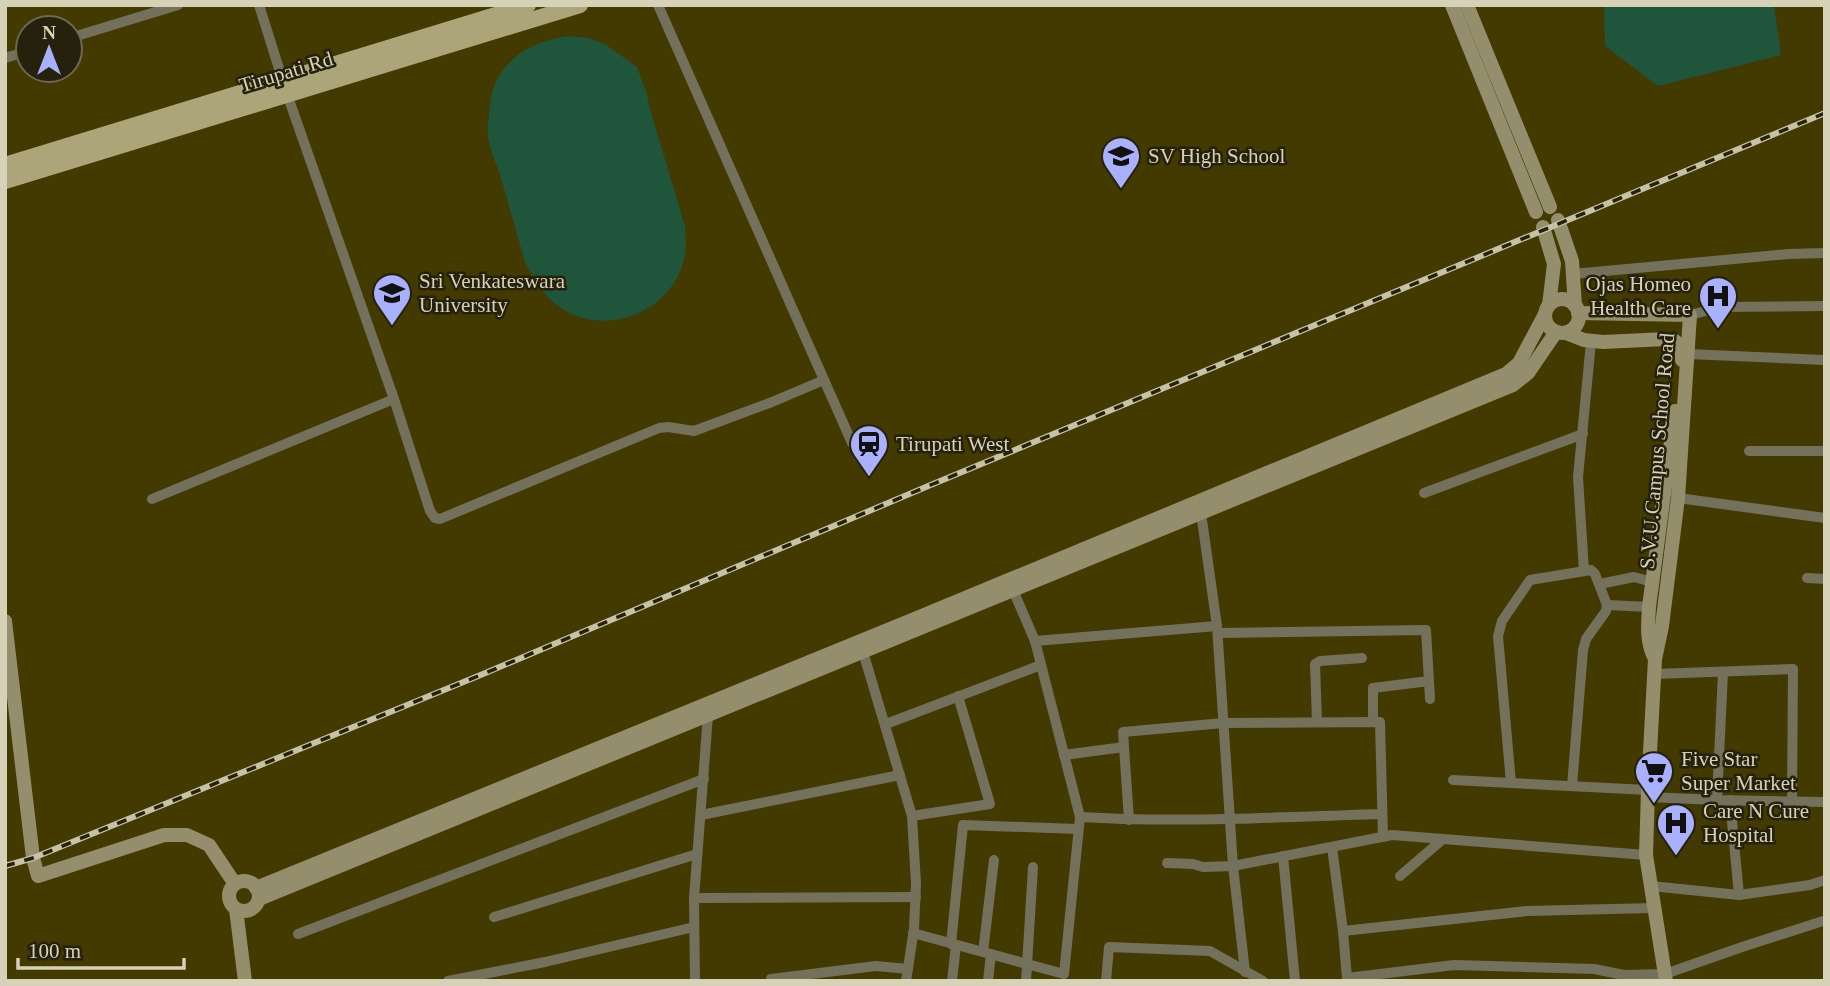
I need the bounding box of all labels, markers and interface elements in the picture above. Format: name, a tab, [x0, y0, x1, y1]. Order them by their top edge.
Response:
north arrow	[14, 14, 84, 84]
text: N	[42, 22, 56, 43]
street label: Tirupati Rd	[236, 46, 336, 98]
school or university icon: SV High School	[1100, 135, 1142, 190]
place label: SV High School	[1148, 144, 1285, 168]
place label: Sri Venkateswara University	[419, 269, 566, 317]
school or university icon: Sri Venkateswara University	[371, 272, 413, 327]
place label: Ojas Homeo Health Care	[1585, 272, 1691, 320]
hospital icon: Ojas Homeo Health Care	[1697, 275, 1739, 330]
street label: S.V.U.Campus School Road	[1635, 331, 1679, 570]
station icon: Tirupati West	[848, 423, 890, 478]
place label: Tirupati West	[896, 432, 1009, 456]
place label: Five Star Super Market	[1681, 747, 1796, 795]
supermarket icon: Five Star Super Market	[1633, 750, 1675, 805]
place label: Care N Cure Hospital	[1703, 799, 1809, 847]
hospital icon: Care N Cure Hospital	[1655, 802, 1697, 857]
scale bar	[18, 926, 184, 970]
text: 100 m	[28, 939, 81, 963]

